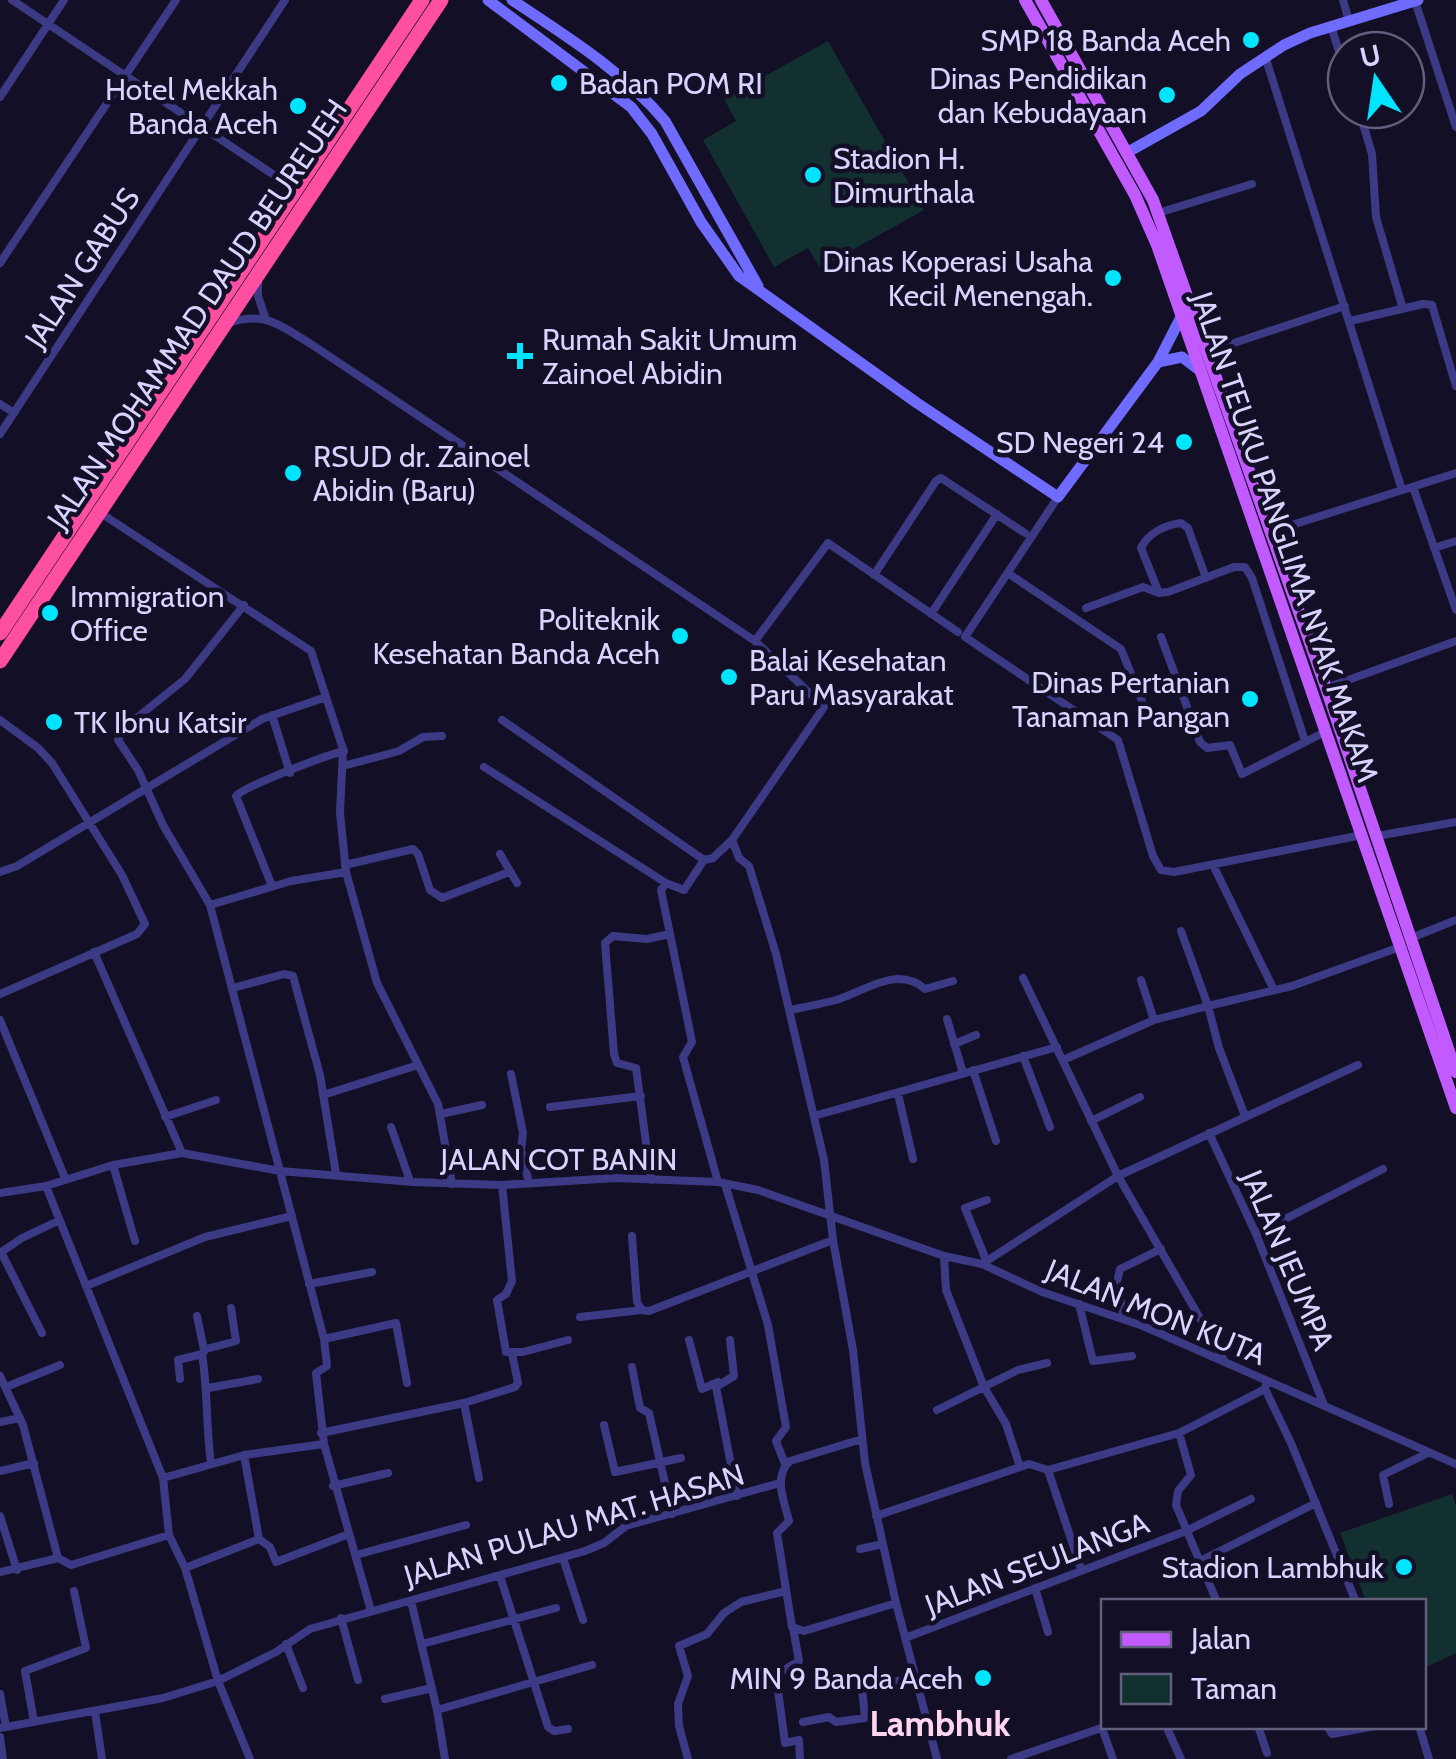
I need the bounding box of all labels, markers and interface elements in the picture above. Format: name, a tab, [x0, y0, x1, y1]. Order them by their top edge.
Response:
place label: SMP 18 Banda Aceh	[981, 22, 1231, 59]
marker: SMP 18 Banda Aceh	[1240, 29, 1262, 51]
north arrow	[1326, 30, 1426, 130]
text: U	[1357, 37, 1384, 74]
place label: Dinas Pendidikan dan Kebudayaan	[929, 60, 1147, 131]
place label: Badan POM RI	[579, 65, 763, 102]
place label: Hotel Mekkah Banda Aceh	[105, 71, 278, 142]
marker: Badan POM RI	[548, 72, 570, 94]
marker: Dinas Pendidikan dan Kebudayaan	[1156, 84, 1178, 106]
street label: JALAN MOHAMMAD DAUD BEUREUEH	[38, 92, 355, 537]
marker: Hotel Mekkah Banda Aceh	[287, 95, 309, 117]
place label: Stadion H. Dimurthala	[833, 140, 975, 211]
marker: Stadion H. Dimurthala	[802, 164, 824, 186]
street label: JALAN GABUS	[16, 181, 147, 356]
place label: Dinas Koperasi Usaha Kecil Menengah.	[822, 243, 1094, 314]
marker: Dinas Koperasi Usaha Kecil Menengah.	[1102, 267, 1124, 289]
street label: JALAN TEUKU PANGLIMA NYAK MAKAM	[1183, 286, 1387, 787]
place label: Rumah Sakit Umum Zainoel Abidin	[542, 321, 797, 392]
marker: Rumah Sakit Umum Zainoel Abidin	[507, 343, 533, 369]
place label: SD Negeri 24	[996, 424, 1164, 461]
marker: SD Negeri 24	[1173, 431, 1195, 453]
place label: RSUD dr. Zainoel Abidin (Baru)	[313, 438, 530, 509]
marker: RSUD dr. Zainoel Abidin (Baru)	[282, 462, 304, 484]
place label: Immigration Office	[70, 578, 224, 649]
place label: Politeknik Kesehatan Banda Aceh	[372, 601, 661, 672]
marker: Immigration Office	[39, 602, 61, 624]
marker: Politeknik Kesehatan Banda Aceh	[669, 625, 691, 647]
place label: Balai Kesehatan Paru Masyarakat	[749, 642, 954, 713]
place label: Dinas Pertanian Tanaman Pangan	[1012, 664, 1230, 735]
marker: Balai Kesehatan Paru Masyarakat	[718, 666, 740, 688]
marker: Dinas Pertanian Tanaman Pangan	[1239, 688, 1261, 710]
place label: TK Ibnu Katsir	[74, 704, 247, 741]
marker: TK Ibnu Katsir	[43, 711, 65, 733]
street label: JALAN COT BANIN	[440, 1141, 677, 1178]
street label: JALAN JEUMPA	[1233, 1164, 1343, 1356]
street label: JALAN MON KUTA	[1040, 1251, 1272, 1373]
street label: JALAN PULAU MAT. HASAN	[399, 1456, 748, 1595]
street label: JALAN SEULANGA	[919, 1504, 1155, 1624]
place label: Stadion Lambhuk	[1162, 1549, 1385, 1586]
marker: Stadion Lambhuk	[1393, 1556, 1415, 1578]
legend	[1101, 1599, 1426, 1729]
text: Jalan	[1190, 1620, 1251, 1657]
place label: MIN 9 Banda Aceh	[729, 1660, 963, 1697]
marker: MIN 9 Banda Aceh	[972, 1667, 994, 1689]
text: Taman	[1191, 1670, 1277, 1707]
district label: Lambhuk	[870, 1702, 1010, 1745]

